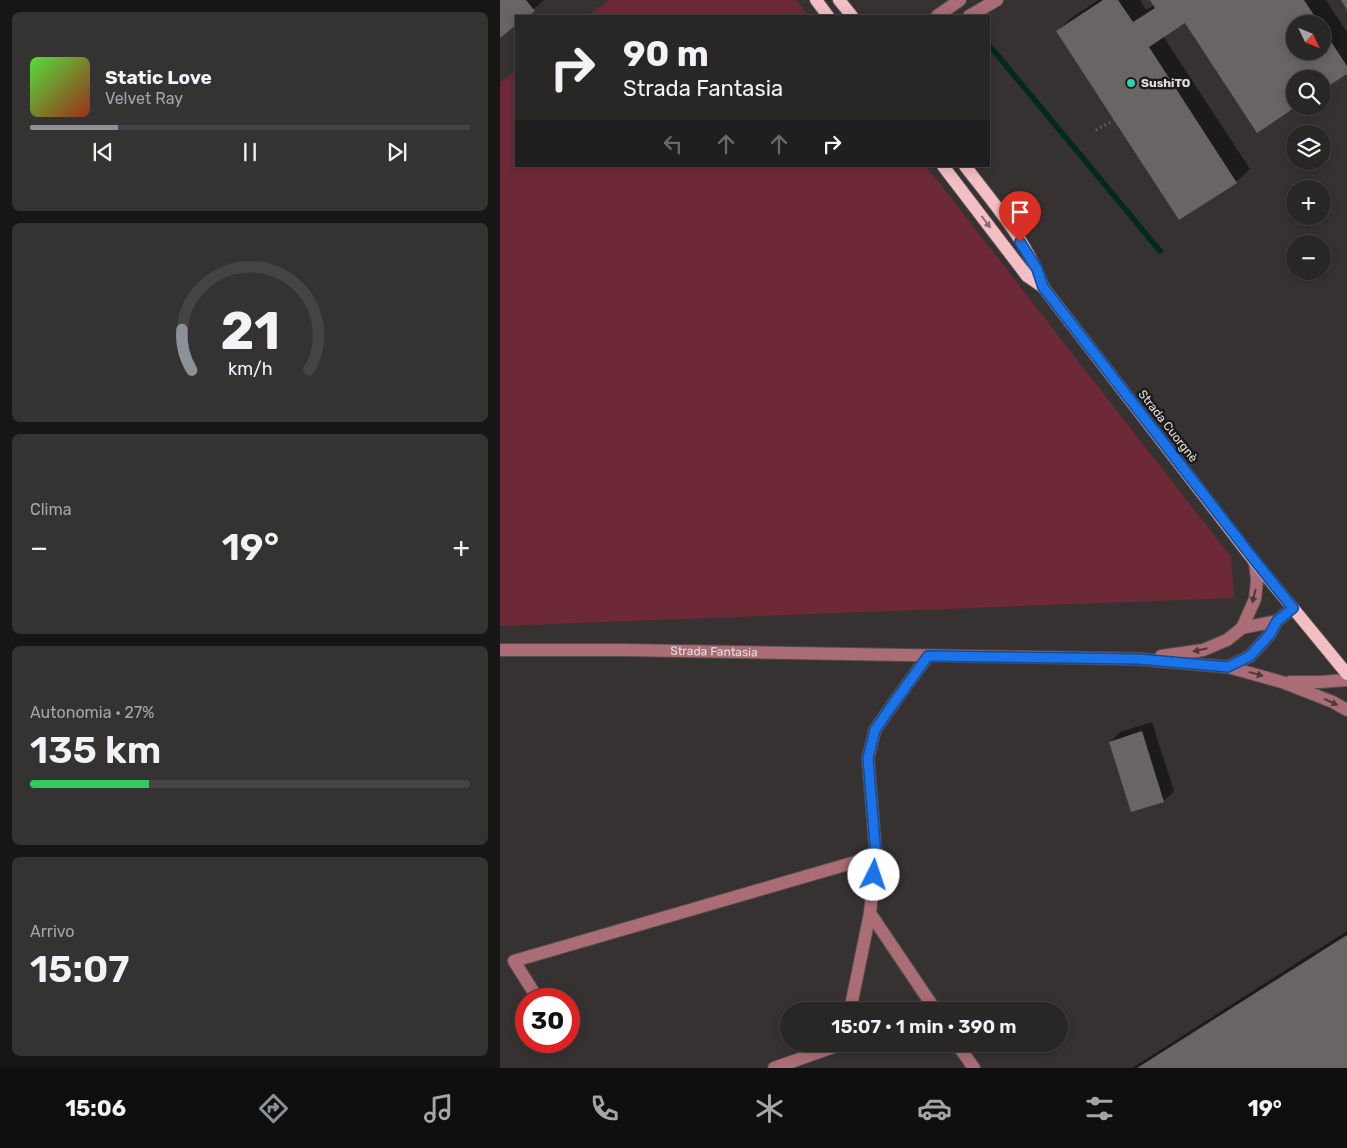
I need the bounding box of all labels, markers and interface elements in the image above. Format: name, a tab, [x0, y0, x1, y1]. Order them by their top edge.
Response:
north arrow	[1286, 15, 1331, 60]
map controls	[1286, 15, 1331, 280]
text: 90 m	[623, 33, 709, 75]
icon: right	[540, 35, 605, 100]
text: Static Love	[105, 66, 212, 89]
button: search	[1286, 70, 1331, 115]
text: Strada Fantasia	[623, 75, 783, 102]
place label: SushiTO	[1141, 76, 1190, 90]
marker: SushiTO	[1125, 77, 1137, 89]
text: Velvet Ray	[105, 89, 183, 108]
button: layers	[1286, 125, 1331, 170]
icon: left	[659, 130, 687, 158]
icon: ahead	[712, 130, 740, 158]
icon: ahead	[765, 130, 793, 158]
icon: right	[818, 130, 846, 158]
icon: previous	[89, 138, 117, 166]
icon: pause	[236, 138, 264, 166]
icon: next	[383, 138, 411, 166]
button: +	[1286, 180, 1331, 225]
pin	[999, 191, 1041, 242]
icon: arrive	[1006, 198, 1034, 226]
one-way arrow	[981, 215, 991, 229]
button: −	[1286, 235, 1331, 280]
text: 21	[220, 300, 280, 362]
text: km/h	[228, 358, 272, 379]
street label: Strada Cuorgnè	[1136, 387, 1201, 465]
text: Clima	[30, 500, 71, 519]
text: 19°	[222, 524, 279, 570]
text: −	[30, 531, 48, 564]
text: +	[453, 531, 470, 564]
one-way arrow	[1250, 589, 1258, 605]
street label: Strada Fantasia	[670, 644, 758, 659]
one-way arrow	[1192, 646, 1207, 654]
one-way arrow	[1248, 671, 1263, 679]
one-way arrow	[1324, 698, 1338, 706]
text: Autonomia · 27%	[30, 703, 154, 722]
text: 135 km	[30, 727, 161, 773]
position arrow	[847, 848, 899, 900]
text: Arrivo	[30, 922, 75, 941]
text: 15:07	[30, 946, 130, 992]
speed limit sign: 30	[515, 988, 580, 1053]
text: 15:07 · 1 min · 390 m	[831, 1015, 1017, 1038]
icon: directions	[256, 1091, 291, 1126]
icon: music	[421, 1091, 456, 1126]
icon: phone	[587, 1091, 622, 1126]
icon: climate	[752, 1091, 787, 1126]
icon: car	[917, 1091, 952, 1126]
icon: filters	[1082, 1091, 1117, 1126]
text: 15:06	[65, 1095, 126, 1122]
text: 19°	[1248, 1095, 1282, 1122]

